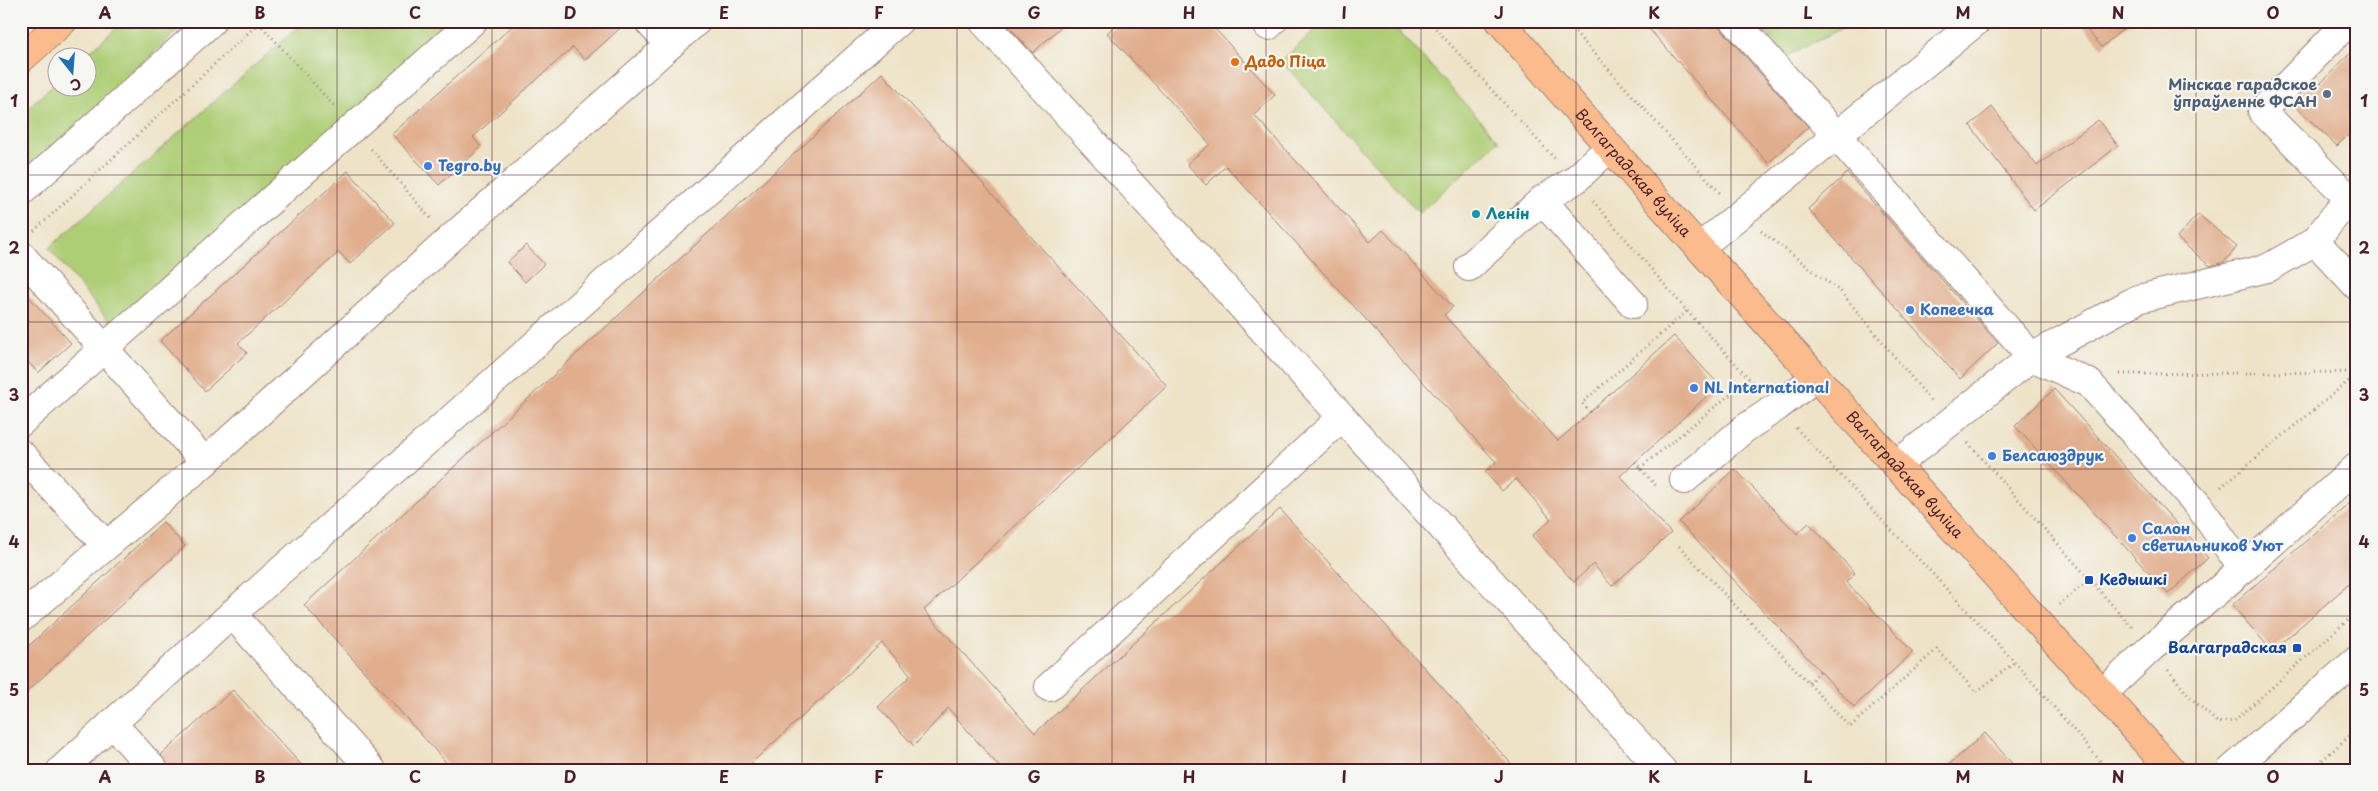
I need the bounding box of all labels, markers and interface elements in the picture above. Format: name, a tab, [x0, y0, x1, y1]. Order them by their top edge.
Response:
text: A	[99, 0, 112, 24]
text: B	[255, 0, 266, 24]
text: C	[409, 0, 421, 24]
text: D	[564, 0, 576, 24]
text: E	[719, 0, 729, 24]
text: F	[874, 0, 884, 24]
text: G	[1027, 0, 1041, 24]
text: H	[1183, 0, 1195, 24]
text: I	[1341, 0, 1347, 24]
text: J	[1494, 0, 1504, 24]
text: K	[1648, 0, 1660, 24]
text: L	[1803, 0, 1813, 24]
text: M	[1955, 0, 1971, 24]
text: N	[2112, 0, 2124, 24]
text: O	[2267, 0, 2280, 24]
north arrow	[48, 48, 98, 98]
place label: Дадо Піца	[1244, 49, 1327, 72]
marker: Дадо Піца	[1229, 56, 1241, 68]
place label: Мінскае гарадское ўпраўленне ФСАН	[2168, 72, 2318, 112]
text: С	[68, 73, 84, 96]
text: 1	[10, 88, 18, 112]
marker: Мінскае гарадское ўпраўленне ФСАН	[2321, 88, 2333, 100]
text: 1	[2360, 88, 2368, 112]
street label: Валгаградская вуліца	[1571, 103, 1698, 242]
place label: Tegro.by	[438, 153, 502, 176]
marker: Tegro.by	[422, 160, 434, 172]
place label: Ленін	[1486, 201, 1529, 224]
marker: Ленін	[1470, 208, 1482, 220]
text: 2	[8, 235, 20, 259]
text: 2	[2358, 235, 2370, 259]
place label: Копеечка	[1920, 297, 1995, 320]
marker: Копеечка	[1904, 304, 1916, 316]
place label: NL International	[1704, 375, 1829, 398]
text: 3	[9, 382, 19, 406]
marker: NL International	[1688, 382, 1700, 394]
text: 3	[2359, 382, 2369, 406]
street label: Валгаградская вуліца	[1842, 405, 1970, 543]
place label: Белсаюздрук	[2002, 443, 2104, 466]
marker: Белсаюздрук	[1986, 450, 1998, 462]
place label: Салон светильников Уют	[2142, 516, 2284, 556]
text: 4	[9, 529, 20, 553]
text: 4	[2359, 529, 2370, 553]
marker: Салон светильников Уют	[2126, 532, 2138, 544]
place label: Кедышкі	[2099, 567, 2168, 590]
marker: Кедышкі	[2083, 574, 2095, 586]
place label: Валгаградская	[2168, 635, 2287, 658]
marker: Валгаградская	[2291, 642, 2303, 654]
text: 5	[9, 677, 19, 701]
text: 5	[2359, 677, 2369, 701]
text: A	[99, 764, 112, 788]
text: B	[255, 764, 266, 788]
text: C	[409, 764, 421, 788]
text: D	[564, 764, 576, 788]
text: E	[719, 764, 729, 788]
text: F	[874, 764, 884, 788]
text: G	[1027, 764, 1041, 788]
text: H	[1183, 764, 1195, 788]
text: I	[1341, 764, 1347, 788]
text: J	[1494, 764, 1504, 788]
text: K	[1648, 764, 1660, 788]
text: L	[1803, 764, 1813, 788]
text: M	[1955, 764, 1971, 788]
text: N	[2112, 764, 2124, 788]
text: O	[2267, 764, 2280, 788]

